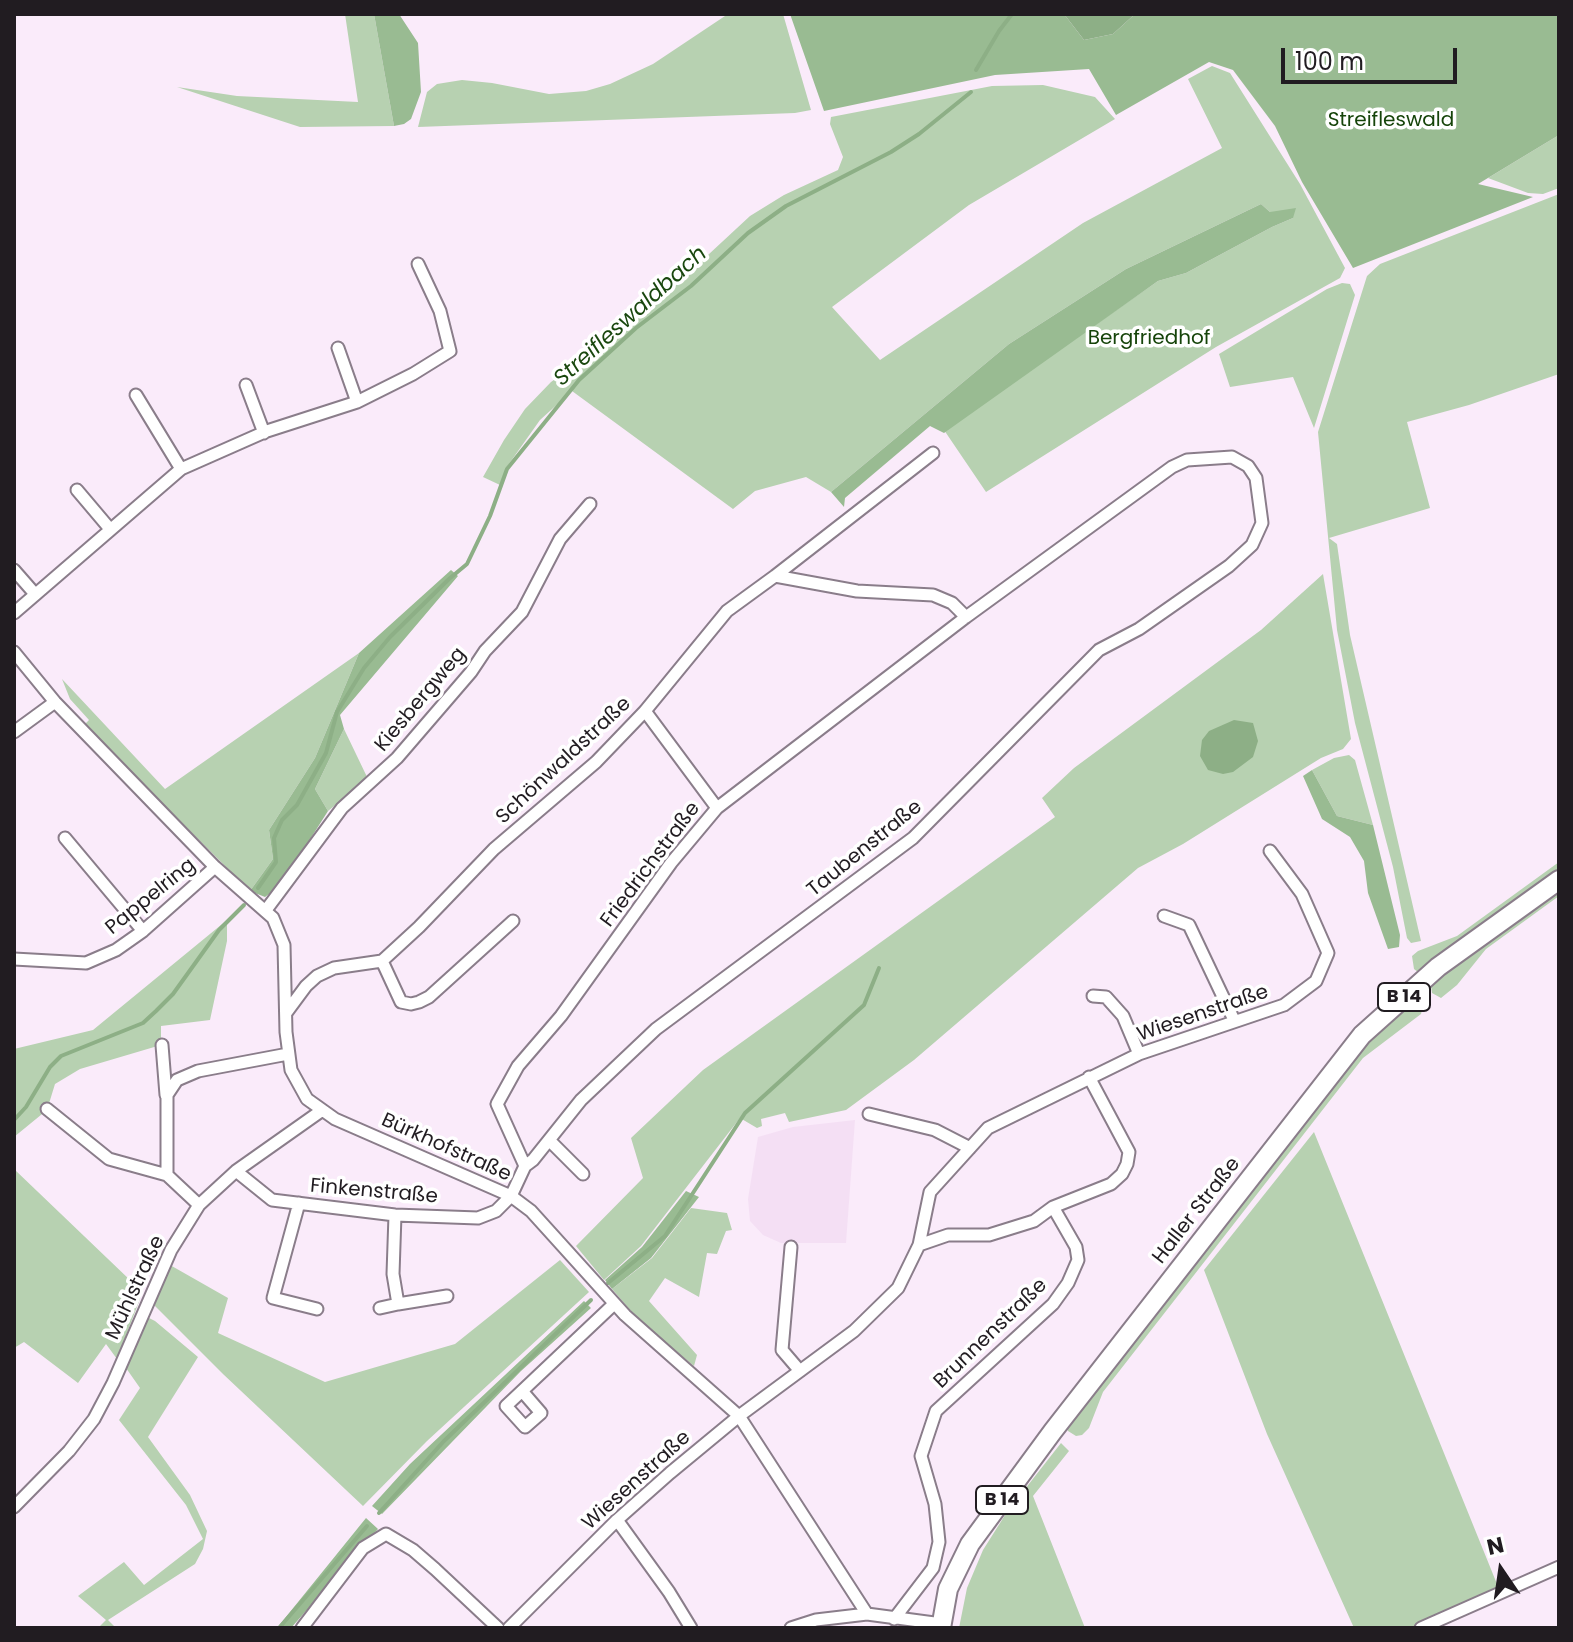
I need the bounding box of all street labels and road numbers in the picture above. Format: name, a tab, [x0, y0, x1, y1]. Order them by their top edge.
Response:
street label: Kiesbergweg	[370, 643, 472, 757]
street label: Schönwaldstraße	[492, 692, 636, 830]
street label: Taubenstraße	[803, 795, 927, 903]
street label: Friedrichstraße	[596, 798, 706, 932]
street label: Pappelring	[101, 854, 201, 940]
street label: Wiesenstraße	[1134, 980, 1272, 1048]
road number: B 14	[1378, 983, 1430, 1011]
street label: Bürkhofstraße	[377, 1109, 515, 1187]
street label: Haller Straße	[1148, 1153, 1246, 1269]
street label: Finkenstraße	[309, 1174, 439, 1210]
street label: Mühlstraße	[101, 1232, 171, 1344]
street label: Brunnenstraße	[929, 1274, 1053, 1394]
street label: Wiesenstraße	[578, 1426, 696, 1536]
road number: B 14	[976, 1486, 1028, 1514]

